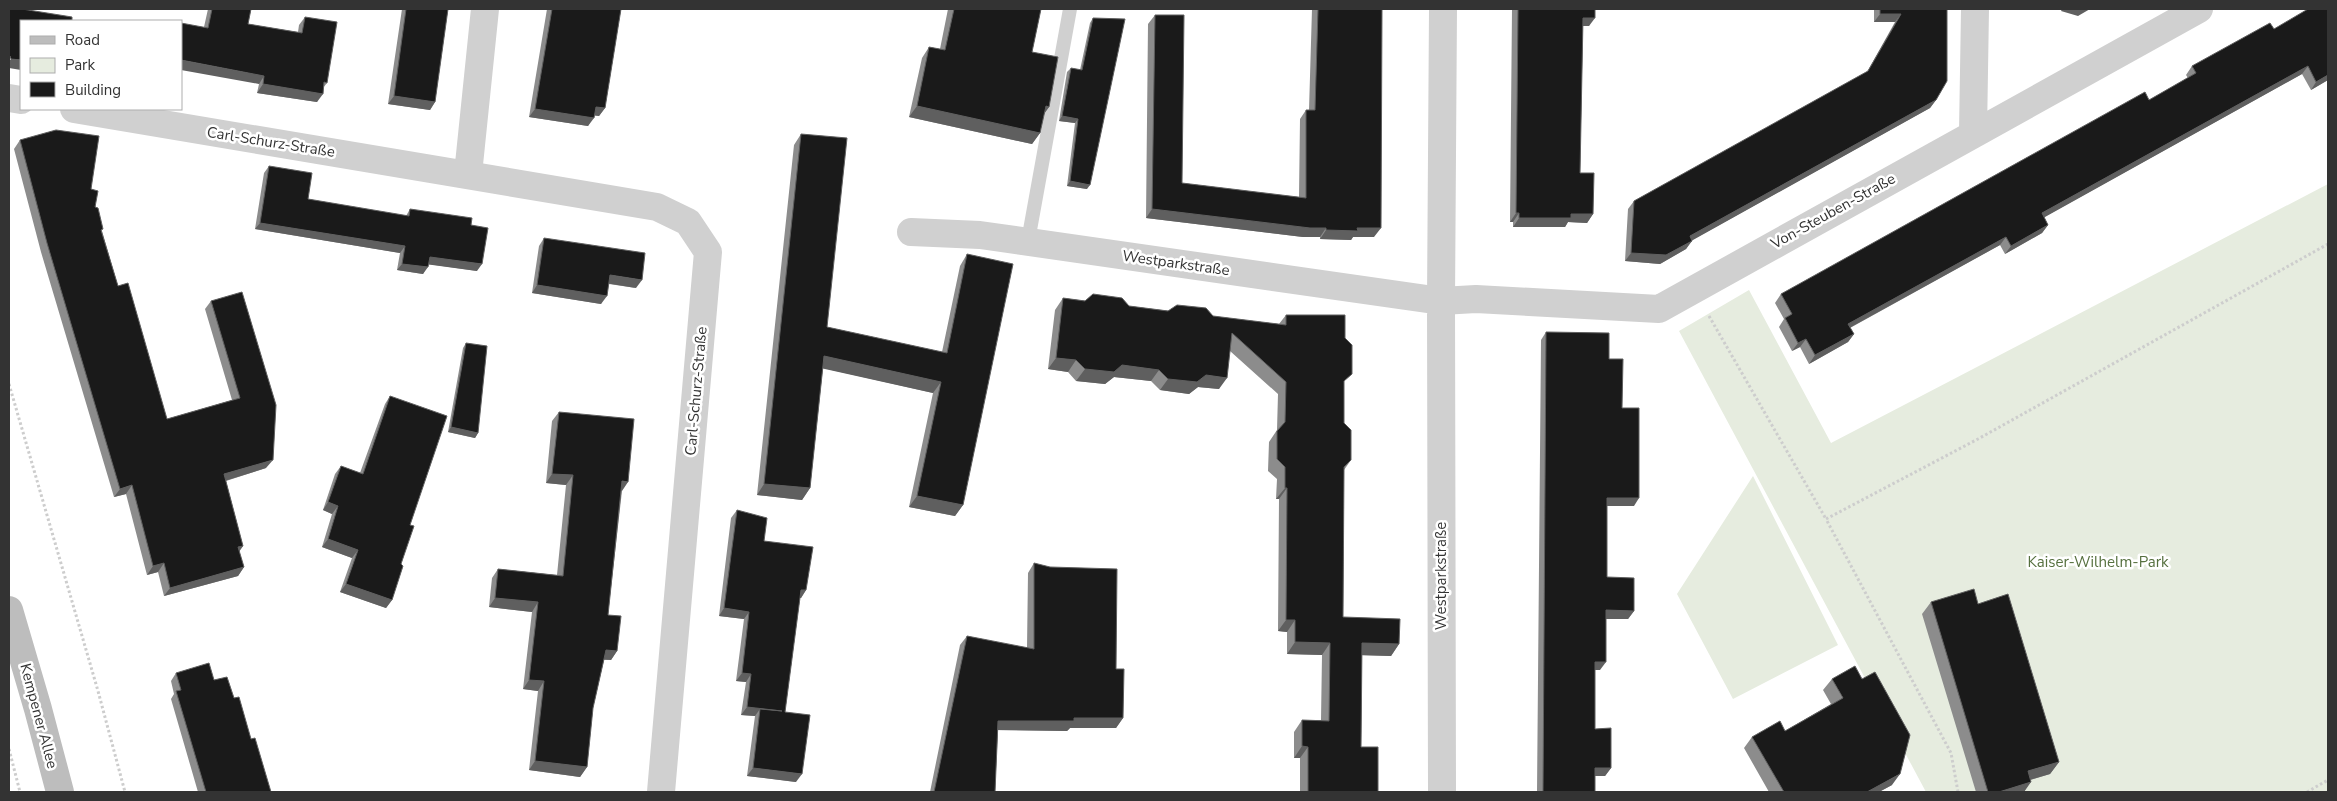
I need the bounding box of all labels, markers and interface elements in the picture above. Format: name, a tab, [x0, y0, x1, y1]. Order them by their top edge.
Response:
legend	[20, 20, 182, 110]
text: Road	[65, 30, 100, 50]
text: Park	[65, 55, 95, 75]
text: Building	[65, 80, 121, 100]
street label: Carl-Schurz-Straße	[206, 122, 336, 162]
street label: Von-Steuben-Straße	[1766, 168, 1899, 254]
street label: Westparkstraße	[1121, 246, 1231, 280]
street label: Carl-Schurz-Straße	[680, 326, 712, 456]
street label: Westparkstraße	[1431, 522, 1451, 630]
park label: Kaiser-Wilhelm-Park	[2027, 552, 2169, 572]
street label: Kempener Allee	[15, 661, 63, 771]

